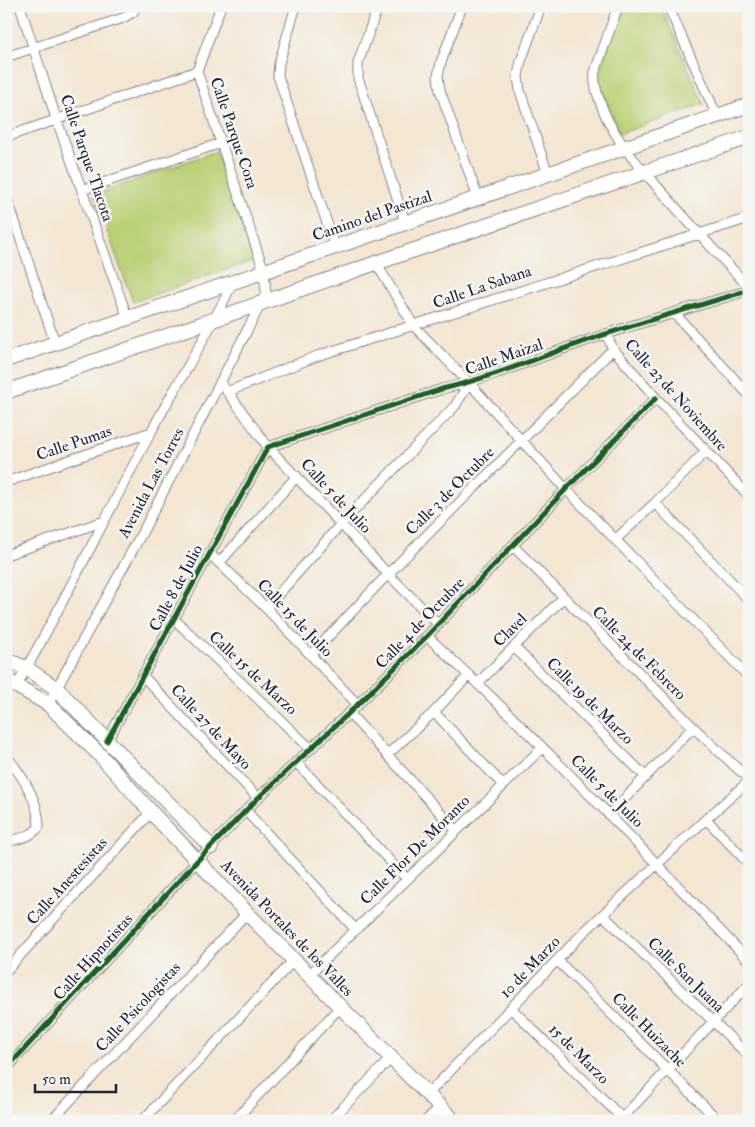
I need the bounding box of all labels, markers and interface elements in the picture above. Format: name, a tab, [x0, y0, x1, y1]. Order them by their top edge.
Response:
street label: Calle Parque Cora	[206, 75, 263, 192]
street label: Calle Parque Tlacota	[56, 92, 118, 225]
street label: Camino del Pastizal	[310, 186, 434, 246]
street label: Calle La Sabana	[430, 261, 534, 313]
street label: Calle Maizal	[462, 334, 546, 380]
street label: Calle 23 de Noviembre	[620, 335, 732, 455]
street label: Calle Pumas	[34, 421, 114, 465]
street label: Avenida Las Torres	[113, 424, 188, 542]
street label: Calle 3 de Octubre	[402, 442, 499, 539]
street label: Calle 5 de Julio	[296, 454, 376, 539]
street label: Calle 8 de Julio	[145, 541, 208, 635]
street label: Calle 4 de Octubre	[371, 573, 469, 673]
street label: Calle 15 de Julio	[252, 575, 337, 662]
street label: Calle 24 de Febrero	[588, 602, 690, 704]
street label: Clavel	[489, 609, 531, 651]
street label: Calle 15 de Marzo	[205, 627, 302, 719]
street label: Calle 19 de Marzo	[542, 653, 638, 749]
street label: Calle 27 de Mayo	[166, 680, 256, 774]
street label: Calle 5 de Julio	[566, 750, 648, 833]
street label: Calle Flor De Moranto	[356, 791, 474, 909]
street label: Calle Anestesistas	[22, 833, 112, 929]
street label: Avenida Portales de los Valles	[216, 855, 358, 1001]
street label: Calle Hipnotistas	[49, 909, 138, 1005]
street label: 10 de Marzo	[496, 932, 565, 1002]
street label: Calle San Juana	[643, 933, 729, 1018]
street label: Calle Psicologistas	[91, 958, 185, 1056]
street label: Calle Huizache	[607, 988, 691, 1072]
street label: 15 de Marzo	[545, 1020, 614, 1089]
scale bar	[35, 1062, 116, 1094]
text: 50 m	[42, 1070, 71, 1089]

